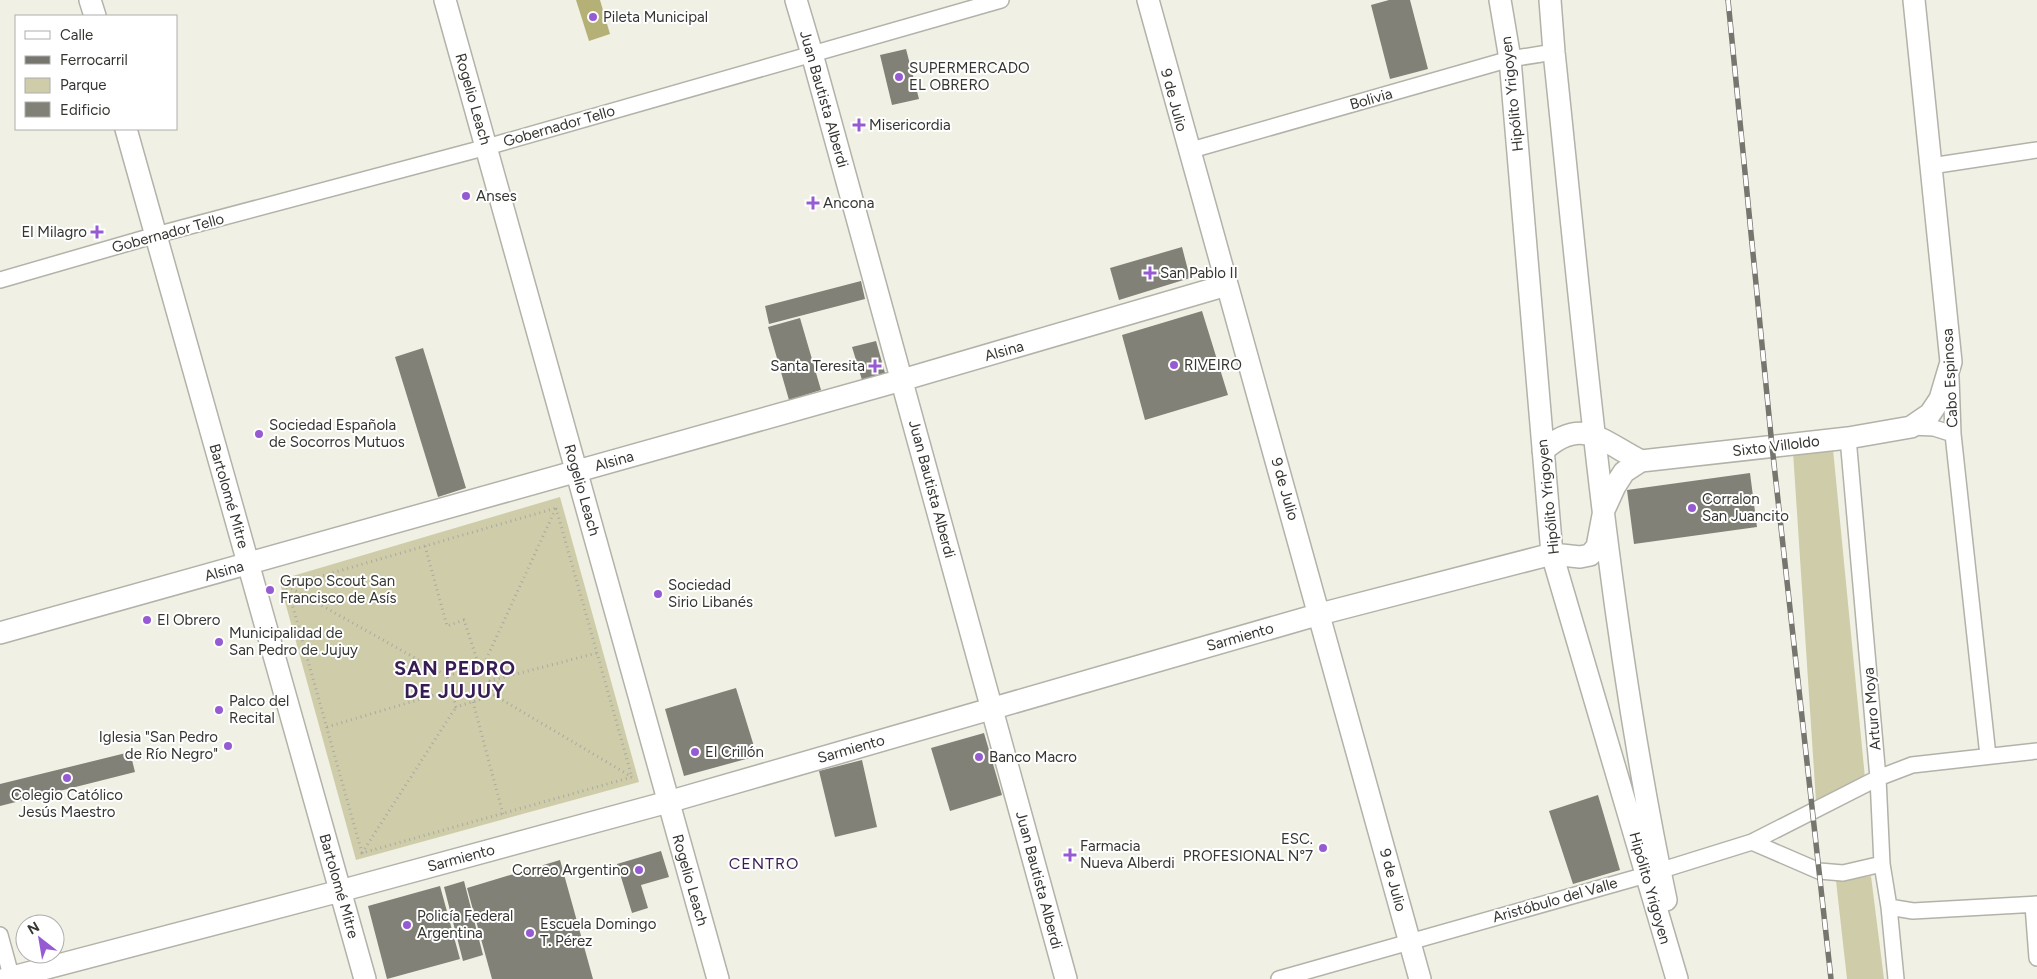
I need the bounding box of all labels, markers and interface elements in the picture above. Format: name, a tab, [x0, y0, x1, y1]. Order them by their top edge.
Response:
place label: Pileta Municipal	[603, 8, 708, 26]
marker: Pileta Municipal	[587, 11, 599, 23]
legend	[15, 15, 178, 130]
text: Calle	[60, 26, 93, 44]
street label: Juan Bautista Alberdi	[796, 28, 852, 170]
street label: Hipólito Yrigoyen	[1497, 35, 1527, 153]
text: Ferrocarril	[60, 51, 128, 69]
street label: Rogelio Leach	[451, 51, 495, 147]
place label: SUPERMERCADO EL OBRERO	[909, 59, 1030, 94]
street label: 9 de Julio	[1157, 67, 1191, 134]
marker: SUPERMERCADO EL OBRERO	[893, 71, 905, 83]
text: Parque	[60, 76, 107, 94]
street label: Bolivia	[1348, 84, 1394, 114]
text: Edificio	[60, 101, 111, 119]
street label: Gobernador Tello	[501, 101, 617, 151]
place label: Misericordia	[869, 116, 951, 134]
marker: Misericordia	[853, 119, 865, 131]
place label: Anses	[476, 187, 517, 205]
marker: Anses	[460, 190, 472, 202]
place label: Ancona	[823, 194, 874, 212]
marker: Ancona	[807, 197, 819, 209]
street label: Gobernador Tello	[110, 209, 226, 257]
place label: El Milagro	[21, 223, 87, 241]
marker: El Milagro	[91, 226, 103, 238]
place label: San Pablo II	[1160, 264, 1238, 282]
marker: San Pablo II	[1144, 267, 1156, 279]
street label: Cabo Espinosa	[1938, 328, 1962, 428]
street label: Alsina	[982, 337, 1026, 365]
place label: RIVEIRO	[1184, 356, 1242, 374]
place label: Santa Teresita	[770, 357, 865, 375]
marker: RIVEIRO	[1168, 359, 1180, 371]
marker: Santa Teresita	[869, 360, 881, 372]
place label: Sociedad Española de Socorros Mutuos	[269, 416, 405, 451]
street label: Juan Bautista Alberdi	[905, 418, 959, 560]
marker: Sociedad Española de Socorros Mutuos	[253, 428, 265, 440]
street label: Sixto Villoldo	[1731, 432, 1821, 460]
street label: Hipólito Yrigoyen	[1533, 438, 1563, 556]
street label: Bartolomé Mitre	[205, 442, 253, 550]
street label: Rogelio Leach	[560, 442, 604, 538]
street label: Alsina	[592, 447, 636, 475]
street label: 9 de Julio	[1267, 456, 1303, 523]
place label: Corralon San Juancito	[1702, 490, 1789, 525]
marker: Corralon San Juancito	[1686, 502, 1698, 514]
street label: Alsina	[202, 557, 246, 585]
place label: Grupo Scout San Francisco de Asís	[280, 572, 397, 607]
place label: Sociedad Sirio Libanés	[668, 576, 753, 611]
marker: Grupo Scout San Francisco de Asís	[264, 584, 276, 596]
marker: Sociedad Sirio Libanés	[652, 588, 664, 600]
place label: El Obrero	[157, 611, 221, 629]
marker: El Obrero	[141, 614, 153, 626]
street label: Sarmiento	[1204, 619, 1276, 655]
place label: Municipalidad de San Pedro de Jujuy	[229, 624, 358, 659]
marker: Municipalidad de San Pedro de Jujuy	[213, 636, 225, 648]
district label: SAN PEDRO DE JUJUY	[394, 656, 516, 703]
street label: Arturo Moya	[1859, 667, 1885, 751]
place label: Palco del Recital	[229, 692, 289, 727]
marker: Palco del Recital	[213, 704, 225, 716]
place label: Iglesia "San Pedro de Río Negro"	[99, 728, 218, 763]
street label: Sarmiento	[815, 731, 887, 767]
marker: Iglesia "San Pedro de Río Negro"	[222, 740, 234, 752]
place label: El Crillón	[705, 743, 764, 761]
marker: El Crillón	[689, 746, 701, 758]
place label: Banco Macro	[989, 748, 1077, 766]
marker: Banco Macro	[973, 751, 985, 763]
marker: Colegio Católico Jesús Maestro	[61, 772, 73, 784]
place label: Colegio Católico Jesús Maestro	[11, 786, 123, 821]
street label: Juan Bautista Alberdi	[1012, 809, 1066, 951]
place label: ESC. PROFESIONAL N°7	[1183, 830, 1313, 865]
street label: Hipólito Yrigoyen	[1625, 830, 1675, 946]
street label: Bartolomé Mitre	[315, 832, 363, 940]
street label: Rogelio Leach	[668, 832, 712, 928]
place label: Farmacia Nueva Alberdi	[1080, 837, 1175, 872]
street label: Sarmiento	[425, 840, 497, 876]
marker: ESC. PROFESIONAL N°7	[1317, 842, 1329, 854]
street label: 9 de Julio	[1376, 847, 1410, 914]
marker: Farmacia Nueva Alberdi	[1064, 849, 1076, 861]
district label: CENTRO	[729, 854, 799, 873]
place label: Correo Argentino	[512, 861, 629, 879]
marker: Correo Argentino	[633, 864, 645, 876]
street label: Aristóbulo del Valle	[1490, 874, 1620, 926]
place label: Policía Federal Argentina	[417, 907, 513, 942]
north arrow	[15, 914, 65, 964]
place label: Escuela Domingo T. Pérez	[540, 915, 657, 950]
text: N	[25, 918, 43, 938]
marker: Policía Federal Argentina	[401, 919, 413, 931]
marker: Escuela Domingo T. Pérez	[524, 927, 536, 939]

